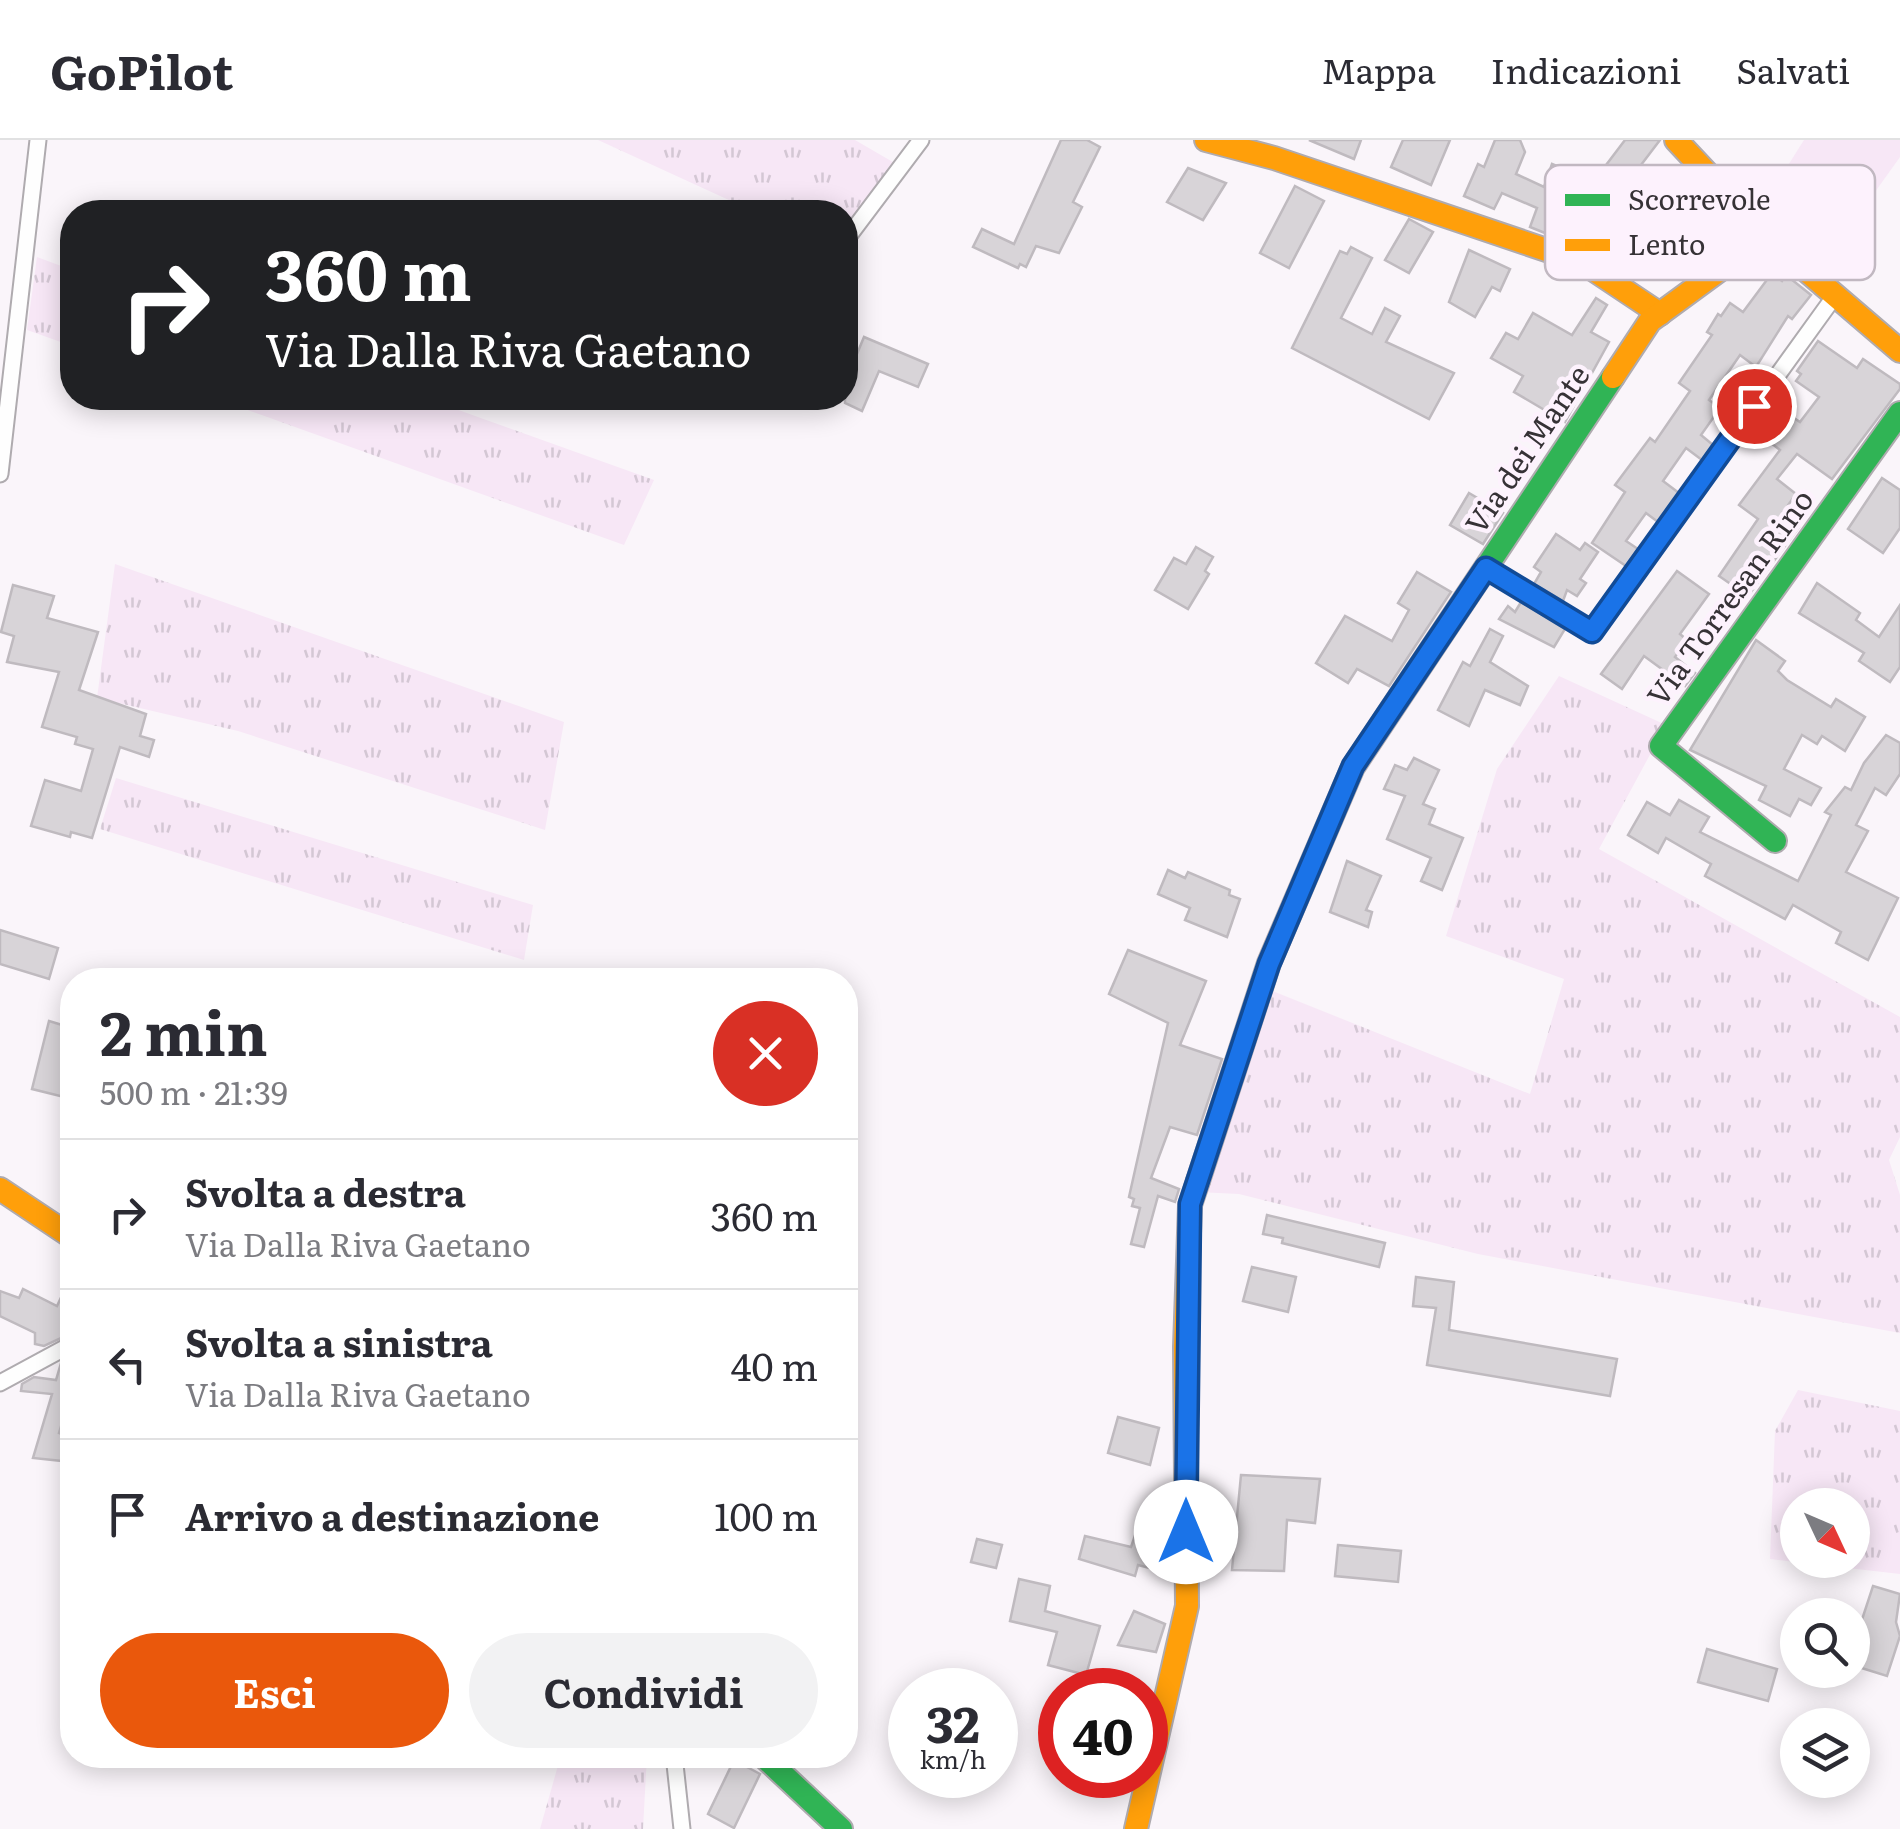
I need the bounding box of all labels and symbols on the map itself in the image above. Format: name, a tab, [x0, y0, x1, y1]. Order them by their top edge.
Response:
legend	[1545, 165, 1875, 280]
text: Scorrevole	[1628, 177, 1771, 219]
text: Lento	[1628, 222, 1705, 264]
street label: Via dei Mante	[1453, 355, 1598, 542]
pin	[1712, 364, 1797, 449]
street label: Via Torresan Rino	[1635, 479, 1822, 714]
position arrow	[1134, 1480, 1238, 1584]
north arrow	[1780, 1488, 1870, 1578]
speed limit sign: 40	[1038, 1668, 1168, 1798]

